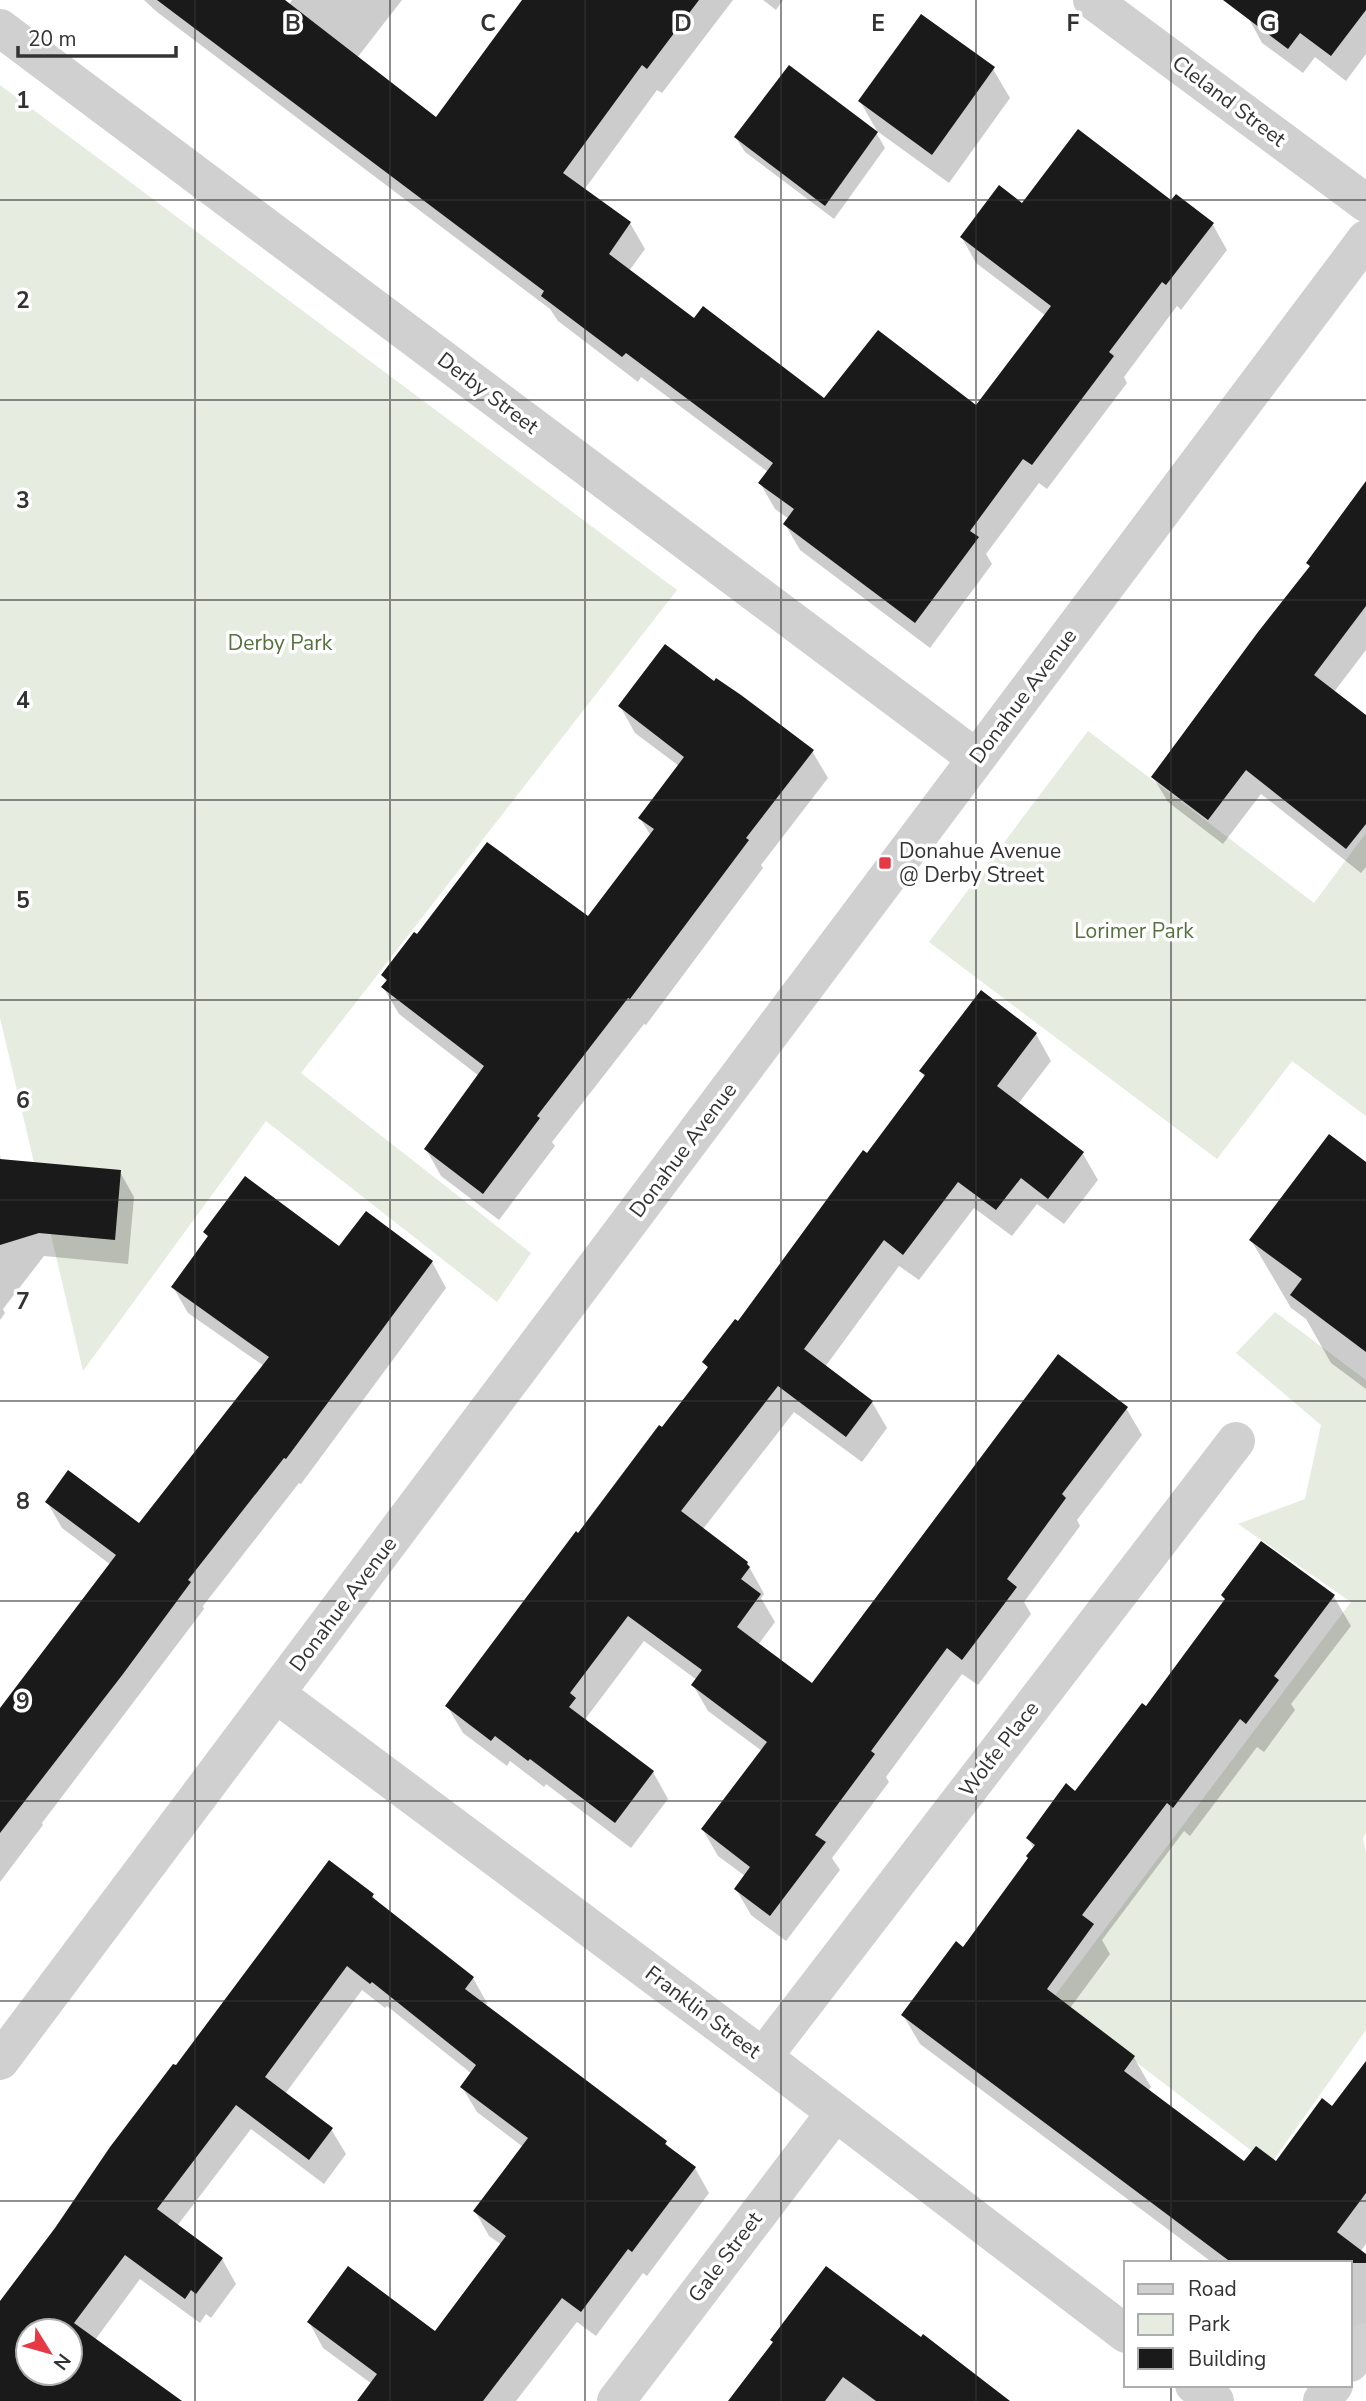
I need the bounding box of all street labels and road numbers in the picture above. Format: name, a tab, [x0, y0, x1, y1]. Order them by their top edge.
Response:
street label: Cleland Street	[1166, 49, 1292, 153]
street label: Derby Street	[432, 346, 545, 441]
street label: Donahue Avenue	[963, 623, 1083, 769]
street label: Donahue Avenue	[623, 1077, 743, 1223]
street label: Donahue Avenue	[283, 1531, 403, 1677]
street label: Wolfe Place	[953, 1695, 1045, 1803]
street label: Franklin Street	[639, 1959, 767, 2065]
street label: Gale Street	[682, 2206, 769, 2308]

